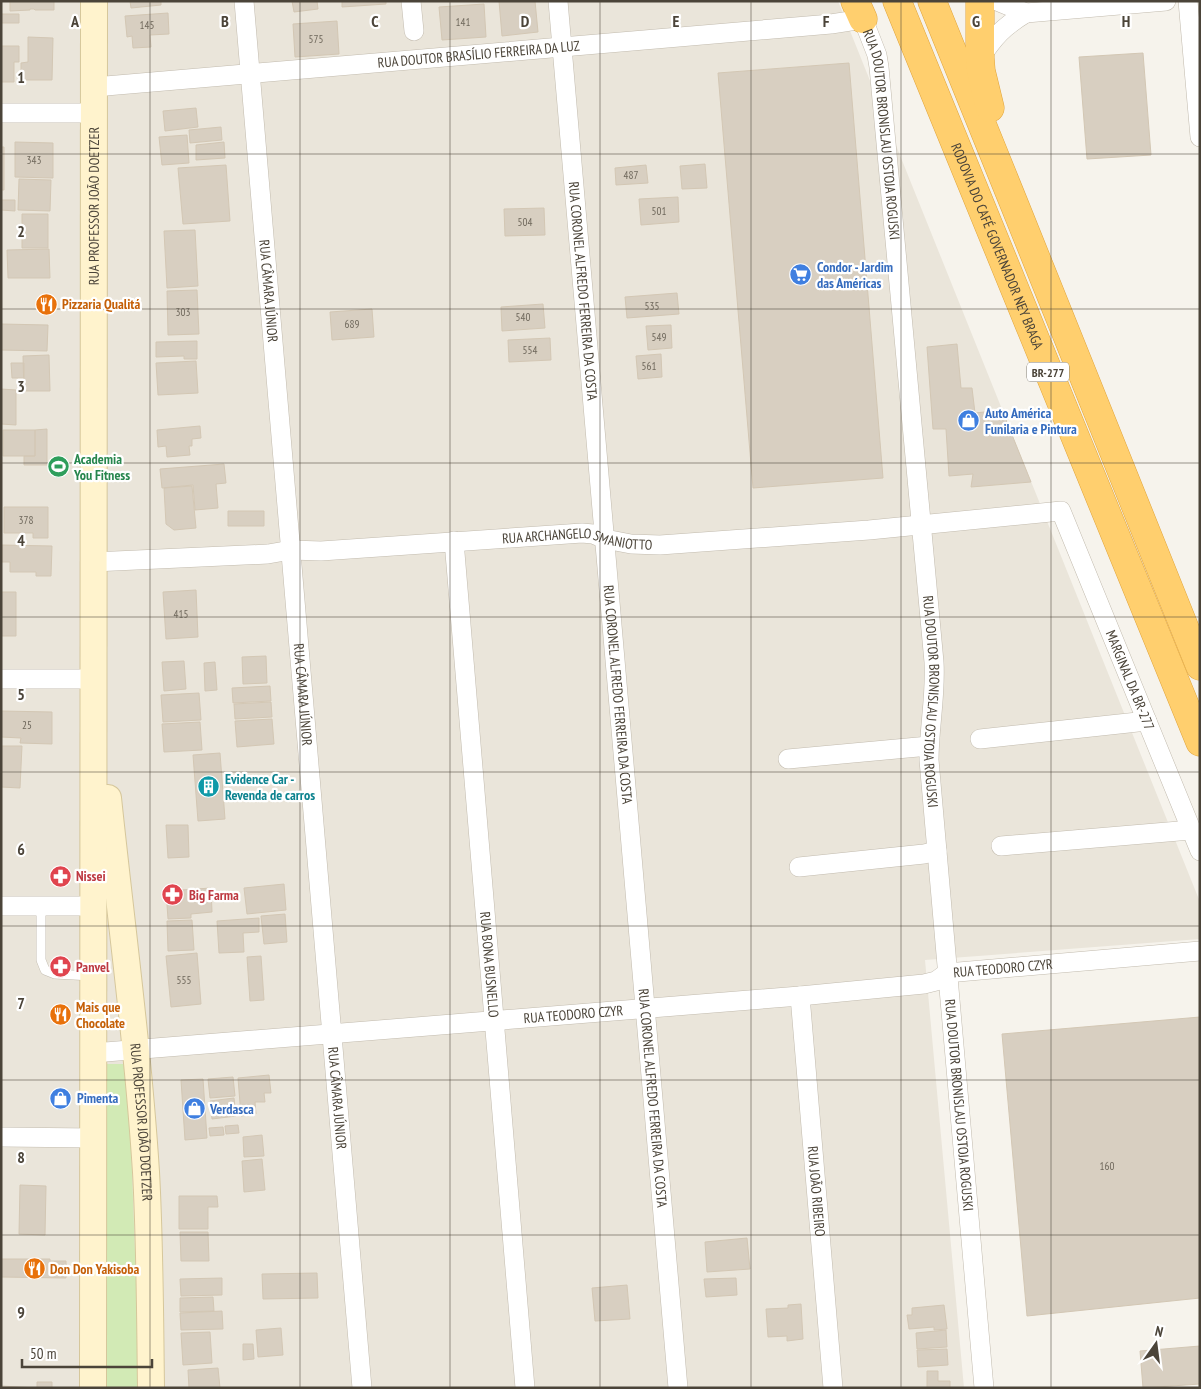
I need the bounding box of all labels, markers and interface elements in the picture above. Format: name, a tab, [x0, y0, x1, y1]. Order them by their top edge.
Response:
text: A	[70, 11, 80, 31]
text: B	[221, 11, 229, 31]
text: C	[371, 11, 379, 31]
text: D	[521, 11, 530, 31]
text: E	[673, 11, 680, 31]
text: F	[823, 11, 830, 31]
text: G	[972, 11, 980, 31]
text: H	[1122, 11, 1130, 31]
house number: 141	[456, 15, 470, 29]
house number: 145	[140, 18, 154, 32]
street label: RUA DOUTOR BRONISLAU OSTOJA ROGUSKI	[859, 26, 904, 241]
house number: 575	[309, 32, 323, 46]
street label: RUA DOUTOR BRASÍLIO FERREIRA DA LUZ	[377, 37, 580, 72]
text: 1	[17, 67, 25, 87]
street label: RUA PROFESSOR JOÃO DOETZER	[85, 127, 103, 285]
street label: RODOVIA DO CAFÉ GOVERNADOR NEY BRAGA	[947, 141, 1048, 352]
house number: 343	[27, 153, 41, 167]
house number: 487	[624, 168, 638, 182]
street label: RUA CORONEL ALFREDO FERREIRA DA COSTA	[565, 181, 602, 402]
house number: 501	[652, 204, 666, 218]
house number: 504	[518, 215, 532, 229]
text: 2	[17, 221, 25, 241]
street label: RUA CÂMARA JÚNIOR	[255, 239, 282, 343]
place label: Condor - Jardim das Américas	[817, 258, 893, 292]
supermarket icon: Condor - Jardim das Américas	[789, 263, 813, 287]
restaurant icon: Pizzaria Qualitá	[34, 292, 58, 316]
place label: Pizzaria Qualitá	[62, 295, 140, 313]
house number: 535	[645, 299, 659, 313]
house number: 303	[176, 305, 190, 319]
house number: 540	[516, 310, 530, 324]
house number: 689	[345, 317, 359, 331]
house number: 549	[652, 330, 666, 344]
house number: 554	[523, 343, 537, 357]
house number: 561	[642, 359, 656, 373]
road number: BR-277	[1027, 362, 1069, 382]
text: 3	[17, 376, 25, 396]
place label: Auto América Funilaria e Pintura	[984, 404, 1077, 438]
shop icon: Auto América Funilaria e Pintura	[957, 409, 981, 433]
place label: Academia You Fitness	[73, 450, 130, 484]
sports icon: Academia You Fitness	[46, 455, 70, 479]
house number: 378	[19, 513, 33, 527]
street label: RUA ARCHANGELO SMANIOTTO	[501, 524, 653, 554]
text: 4	[17, 530, 25, 550]
street label: RUA CORONEL ALFREDO FERREIRA DA COSTA	[600, 584, 636, 805]
street label: RUA DOUTOR BRONISLAU OSTOJA ROGUSKI	[919, 595, 943, 808]
house number: 415	[174, 607, 188, 621]
street label: MARGINAL DA BR-277	[1102, 627, 1159, 733]
street label: RUA CÂMARA JÚNIOR	[290, 642, 316, 747]
text: 5	[17, 684, 25, 704]
house number: 25	[22, 718, 32, 732]
place label: Evidence Car - Revenda de carros	[225, 770, 315, 804]
building icon: Evidence Car - Revenda de carros	[197, 775, 221, 799]
text: 6	[17, 839, 25, 859]
pharmacy icon: Nissei	[48, 864, 72, 888]
place label: Nissei	[76, 867, 106, 885]
pharmacy icon: Big Farma	[161, 883, 185, 907]
place label: Big Farma	[189, 886, 239, 904]
street label: RUA BONA BUSNELLO	[476, 911, 503, 1018]
pharmacy icon: Panvel	[48, 955, 72, 979]
street label: RUA TEODORO CZYR	[952, 955, 1054, 981]
place label: Panvel	[76, 958, 110, 976]
house number: 555	[177, 973, 191, 987]
street label: RUA CORONEL ALFREDO FERREIRA DA COSTA	[634, 988, 671, 1208]
text: 7	[17, 993, 25, 1013]
place label: Mais que Chocolate	[76, 998, 125, 1032]
street label: RUA DOUTOR BRONISLAU OSTOJA ROGUSKI	[941, 998, 977, 1212]
street label: RUA TEODORO CZYR	[523, 1001, 624, 1027]
restaurant icon: Mais que Chocolate	[48, 1003, 72, 1027]
street label: RUA PROFESSOR JOÃO DOETZER	[126, 1042, 156, 1202]
street label: RUA CÂMARA JÚNIOR	[324, 1046, 351, 1150]
shop icon: Pimenta	[49, 1086, 73, 1110]
place label: Pimenta	[77, 1089, 118, 1107]
shop icon: Verdasca	[182, 1097, 206, 1121]
place label: Verdasca	[209, 1100, 254, 1118]
street label: RUA JOÃO RIBEIRO	[804, 1145, 829, 1238]
text: 8	[17, 1147, 25, 1167]
house number: 160	[1100, 1159, 1114, 1173]
restaurant icon: Don Don Yakisoba	[22, 1257, 46, 1281]
place label: Don Don Yakisoba	[50, 1260, 140, 1278]
text: 9	[17, 1302, 25, 1322]
north arrow	[1131, 1319, 1181, 1369]
text: N	[1153, 1322, 1165, 1341]
scale bar	[22, 1336, 152, 1368]
text: 50 m	[30, 1344, 56, 1363]

